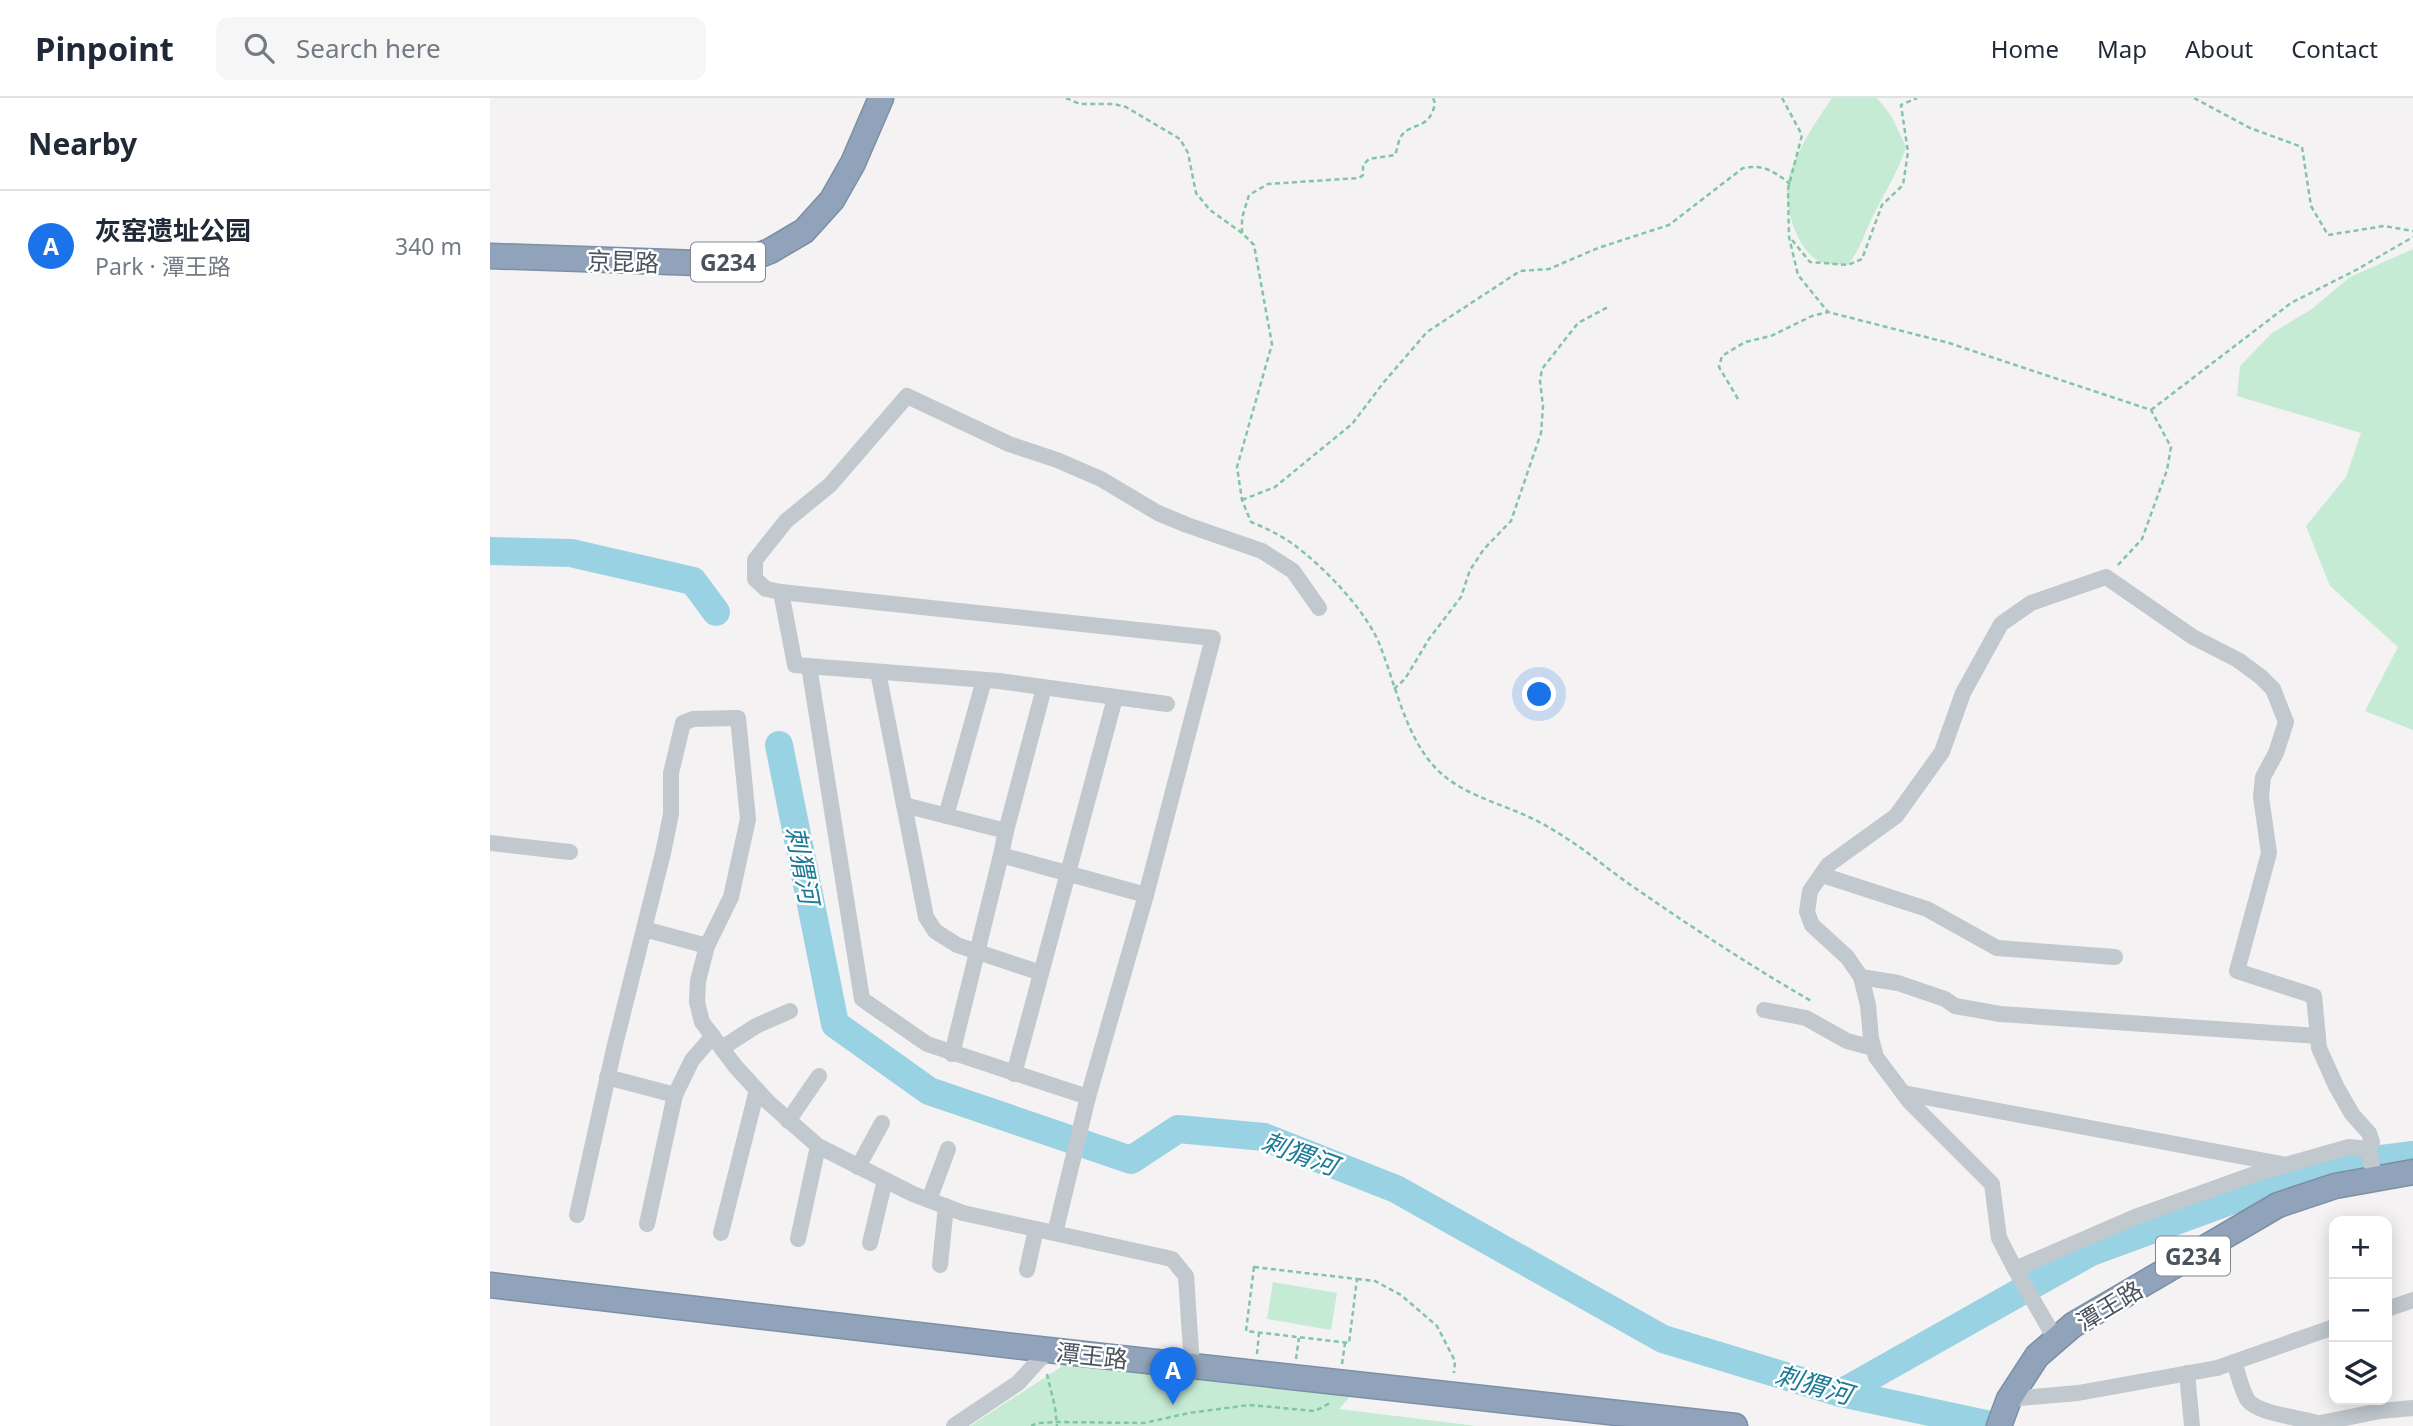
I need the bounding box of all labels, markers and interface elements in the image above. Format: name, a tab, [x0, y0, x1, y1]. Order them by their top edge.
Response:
search box	[216, 17, 706, 80]
text: Pinpoint	[35, 26, 174, 71]
icon: search	[240, 29, 278, 67]
text: Search here	[296, 30, 441, 66]
text: Home	[1991, 32, 2059, 65]
text: Map	[2097, 32, 2147, 65]
text: About	[2185, 32, 2253, 65]
text: Contact	[2291, 32, 2378, 65]
text: Nearby	[28, 123, 137, 164]
text: 灰窑遗址公园	[95, 212, 251, 248]
text: A	[43, 230, 59, 262]
text: 340 m	[395, 230, 462, 262]
road number: G234	[691, 242, 765, 281]
street label: 京昆路	[586, 243, 660, 279]
text: Park · 潭王路	[95, 250, 231, 282]
your location	[1522, 677, 1556, 711]
water label: 刺猬河	[778, 823, 829, 912]
water label: 刺猬河	[1257, 1123, 1347, 1185]
map controls	[2329, 1216, 2392, 1405]
button: +	[2329, 1216, 2392, 1279]
road number: G234	[2156, 1236, 2230, 1275]
street label: 潭王路	[2070, 1272, 2148, 1338]
button: −	[2329, 1279, 2392, 1342]
street label: 潭王路	[1054, 1335, 1130, 1375]
button: layers	[2329, 1342, 2392, 1405]
pin: A	[1150, 1347, 1196, 1405]
water label: 刺猬河	[1772, 1356, 1861, 1413]

